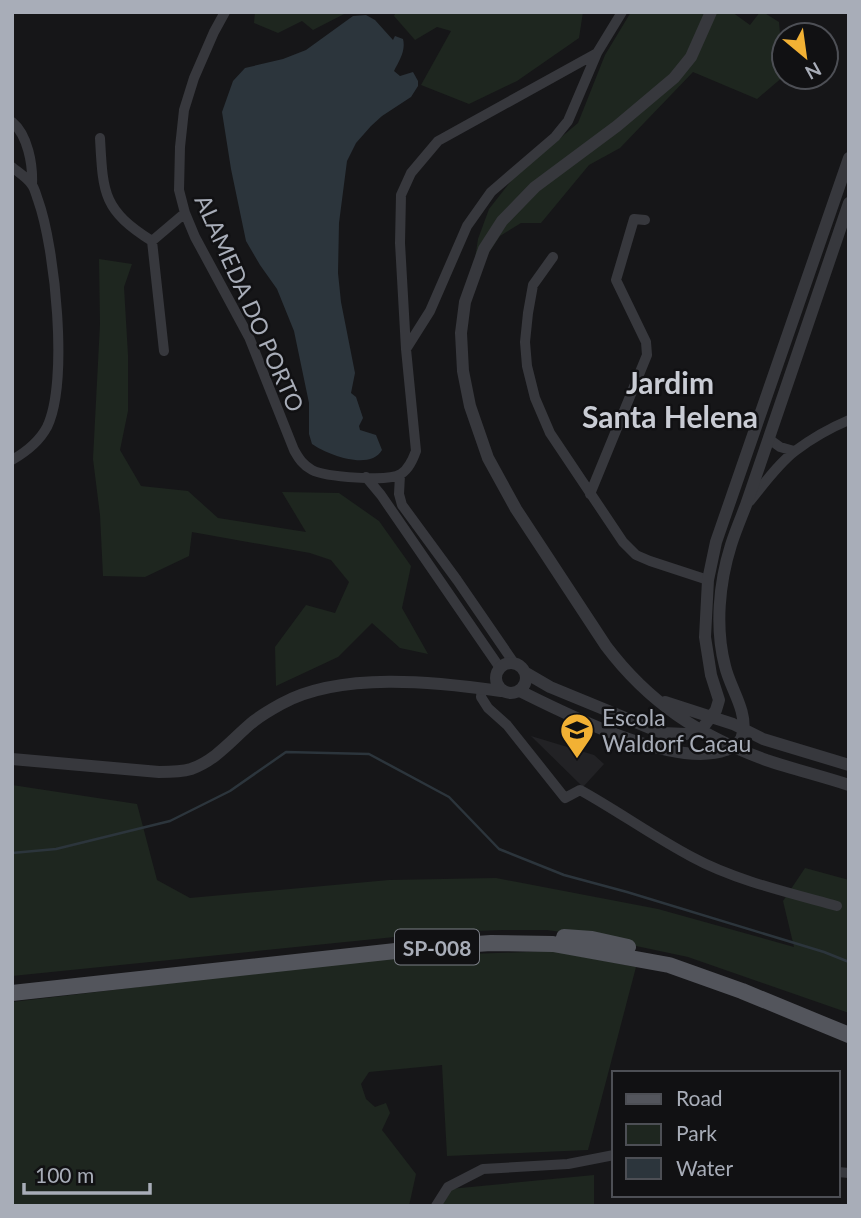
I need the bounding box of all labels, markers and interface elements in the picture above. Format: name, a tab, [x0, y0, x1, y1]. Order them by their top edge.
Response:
north arrow	[770, 21, 840, 91]
text: N	[802, 58, 825, 85]
street label: ALAMEDA DO PORTO	[190, 190, 310, 416]
district label: Jardim Santa Helena	[582, 364, 758, 434]
place label: Escola Waldorf Cacau	[602, 703, 751, 757]
school or university icon: Escola Waldorf Cacau	[558, 711, 596, 760]
road number: SP-008	[395, 930, 479, 964]
legend	[612, 1071, 840, 1197]
text: Road	[676, 1085, 723, 1110]
text: Park	[676, 1120, 717, 1145]
scale bar	[24, 1152, 150, 1196]
text: Water	[676, 1155, 733, 1180]
text: 100 m	[35, 1162, 94, 1187]

